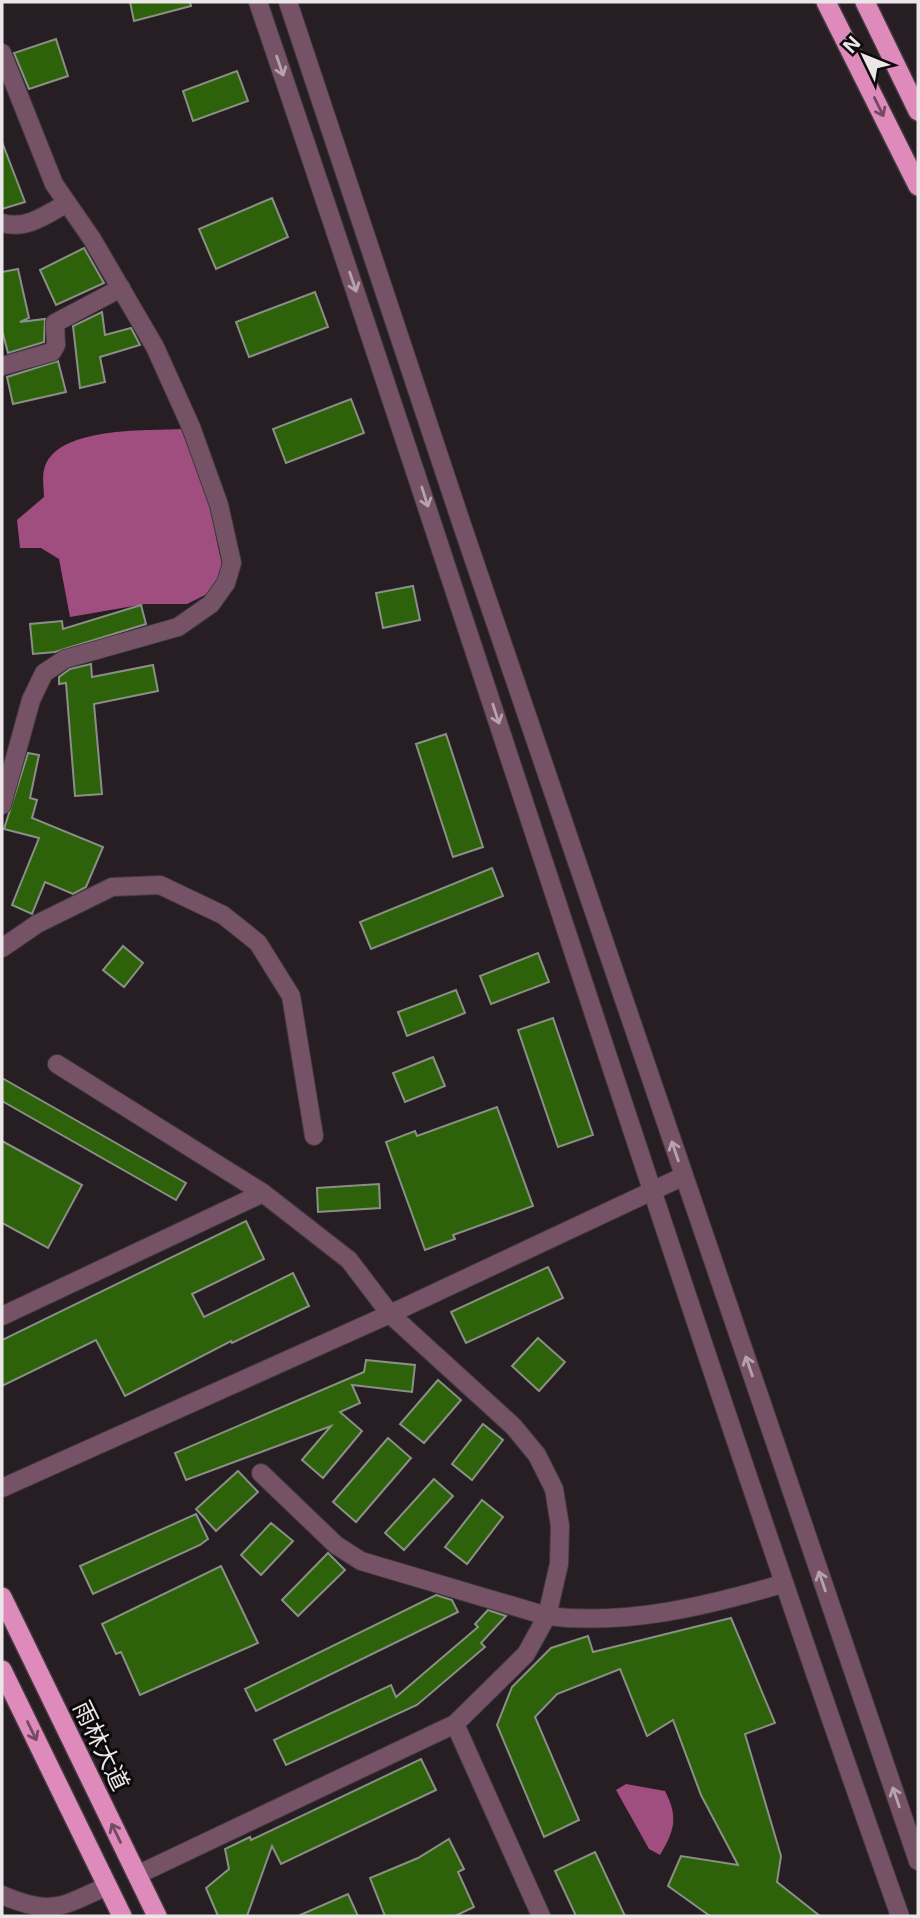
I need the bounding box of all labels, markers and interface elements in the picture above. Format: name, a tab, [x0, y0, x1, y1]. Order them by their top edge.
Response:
north arrow	[829, 21, 899, 91]
text: N	[839, 32, 865, 58]
one-way arrow	[275, 55, 287, 77]
one-way arrow	[872, 96, 886, 117]
one-way arrow	[348, 270, 360, 292]
one-way arrow	[420, 486, 432, 508]
one-way arrow	[491, 702, 504, 724]
one-way arrow	[668, 1140, 681, 1162]
one-way arrow	[742, 1356, 754, 1378]
one-way arrow	[815, 1571, 827, 1593]
street label: 雨林大道	[67, 1696, 136, 1795]
one-way arrow	[25, 1720, 39, 1741]
one-way arrow	[889, 1786, 901, 1808]
one-way arrow	[109, 1823, 123, 1844]

